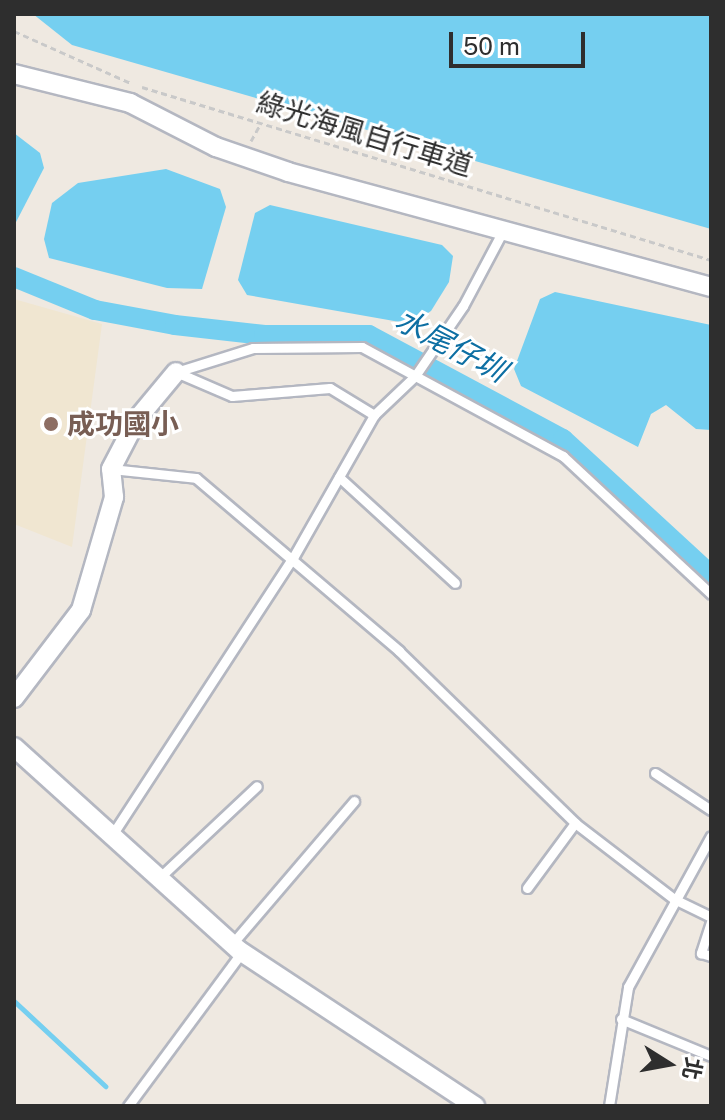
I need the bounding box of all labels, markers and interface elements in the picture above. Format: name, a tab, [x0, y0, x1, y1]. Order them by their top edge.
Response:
scale bar	[453, 16, 589, 66]
text: 50 m	[463, 32, 520, 60]
street label: 綠光海風自行車道	[253, 85, 477, 183]
water label: 水尾仔圳	[390, 301, 512, 389]
place label: 成功國小	[67, 407, 179, 441]
marker: 成功國小	[42, 415, 60, 433]
north arrow	[629, 1024, 709, 1104]
text: 北	[678, 1055, 707, 1082]

